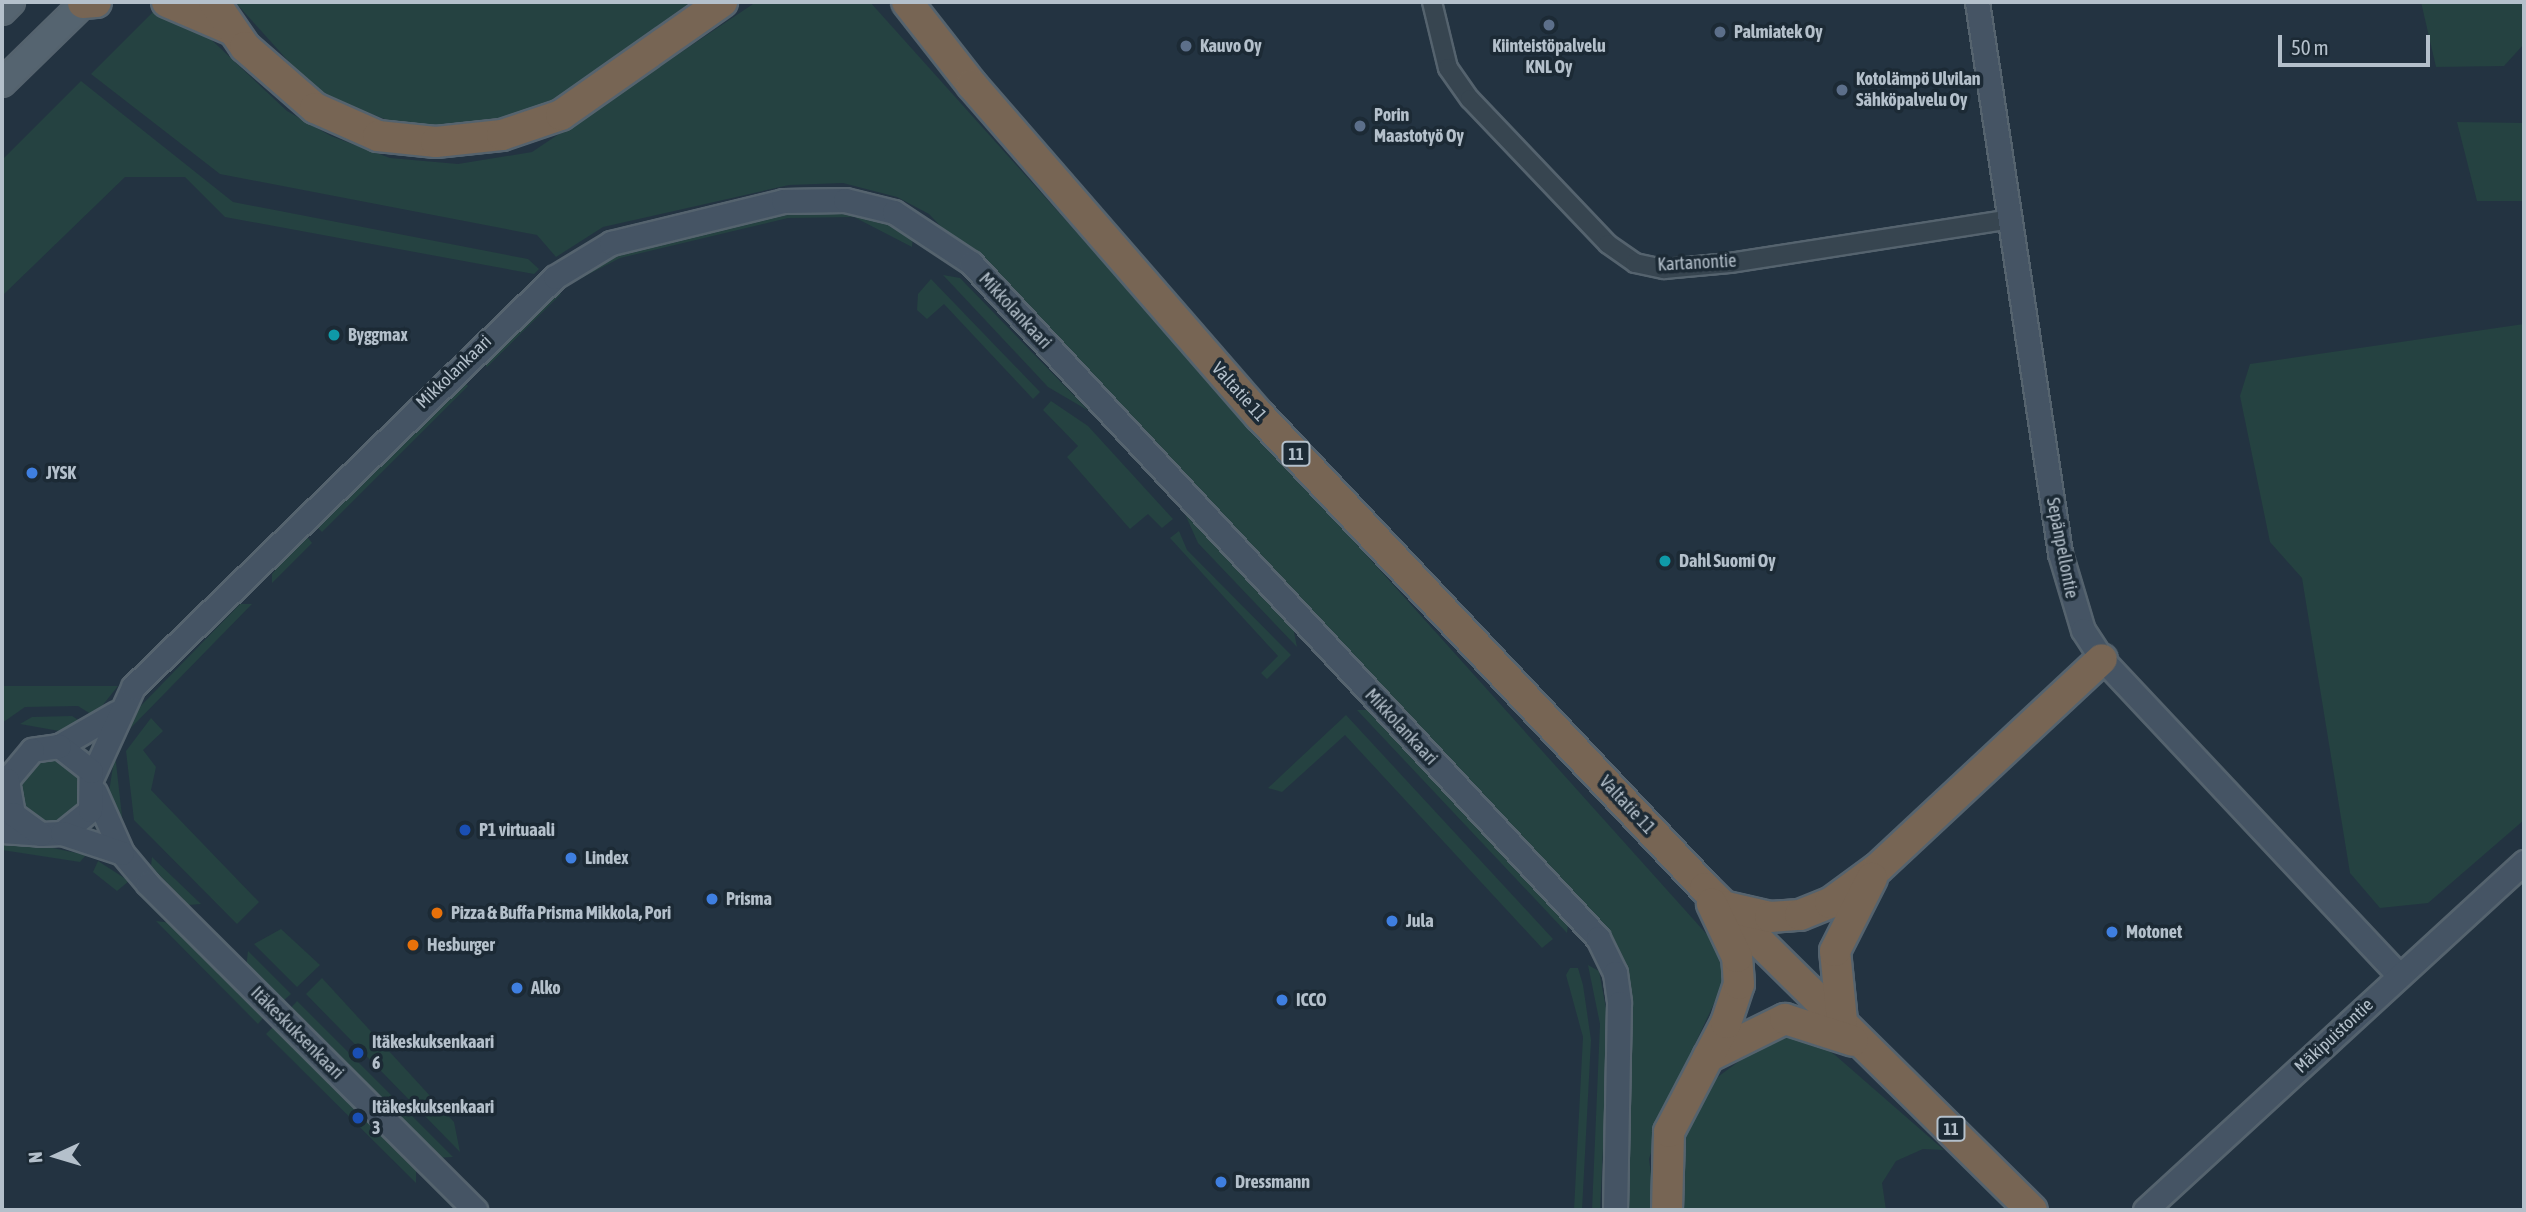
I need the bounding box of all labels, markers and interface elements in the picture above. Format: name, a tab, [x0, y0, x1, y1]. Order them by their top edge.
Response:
marker: Kiinteistöpalvelu KNL Oy	[1541, 17, 1557, 33]
place label: Palmiatek Oy	[1734, 21, 1823, 43]
scale bar	[2281, 21, 2433, 65]
marker: Palmiatek Oy	[1712, 24, 1728, 40]
place label: Kauvo Oy	[1200, 35, 1262, 57]
text: 50 m	[2291, 35, 2329, 59]
place label: Kiinteistöpalvelu KNL Oy	[1492, 36, 1606, 78]
marker: Kauvo Oy	[1178, 38, 1194, 54]
place label: Kotolämpö Ulvilan Sähköpalvelu Oy	[1856, 69, 1981, 112]
marker: Kotolämpö Ulvilan Sähköpalvelu Oy	[1834, 82, 1850, 98]
place label: Porin Maastotyö Oy	[1374, 105, 1464, 148]
marker: Porin Maastotyö Oy	[1352, 118, 1368, 134]
street label: Kartanontie	[1657, 250, 1737, 276]
street label: Mikkolankaari	[974, 268, 1056, 354]
place label: Byggmax	[348, 324, 408, 346]
marker: Byggmax	[326, 327, 342, 343]
street label: Mikkolankaari	[412, 331, 496, 413]
street label: Valtatie 11	[1207, 358, 1271, 426]
road number: 11	[1280, 442, 1312, 467]
place label: JYSK	[46, 462, 76, 484]
marker: JYSK	[24, 465, 40, 481]
street label: Sepänpellontie	[2042, 496, 2082, 600]
place label: Dahl Suomi Oy	[1679, 550, 1776, 572]
marker: Dahl Suomi Oy	[1657, 553, 1673, 569]
street label: Mikkolankaari	[1360, 684, 1442, 770]
street label: Valtatie 11	[1595, 771, 1659, 839]
place label: P1 virtuaali	[479, 819, 555, 841]
marker: P1 virtuaali	[457, 822, 473, 838]
place label: Lindex	[585, 847, 629, 869]
marker: Lindex	[563, 850, 579, 866]
place label: Prisma	[726, 888, 772, 910]
marker: Prisma	[704, 891, 720, 907]
place label: Pizza & Buffa Prisma Mikkola, Pori	[451, 902, 671, 924]
marker: Pizza & Buffa Prisma Mikkola, Pori	[429, 905, 445, 921]
place label: Jula	[1406, 910, 1434, 932]
marker: Jula	[1384, 913, 1400, 929]
place label: Motonet	[2126, 921, 2182, 943]
marker: Motonet	[2104, 924, 2120, 940]
place label: Hesburger	[427, 934, 495, 956]
marker: Hesburger	[405, 937, 421, 953]
place label: Alko	[531, 977, 561, 999]
marker: Alko	[509, 980, 525, 996]
street label: Itäkeskuksenkaari	[246, 982, 348, 1084]
place label: ICCO	[1296, 989, 1327, 1011]
marker: ICCO	[1274, 992, 1290, 1008]
street label: Mäkipuistontie	[2290, 994, 2378, 1078]
place label: Itäkeskuksenkaari 6	[372, 1032, 494, 1074]
marker: Itäkeskuksenkaari 6	[350, 1045, 366, 1061]
place label: Itäkeskuksenkaari 3	[372, 1097, 494, 1140]
marker: Itäkeskuksenkaari 3	[350, 1110, 366, 1126]
road number: 11	[1935, 1116, 1967, 1142]
north arrow	[21, 1121, 91, 1191]
text: N	[24, 1151, 46, 1164]
place label: Dressmann	[1235, 1171, 1310, 1193]
marker: Dressmann	[1213, 1174, 1229, 1190]

